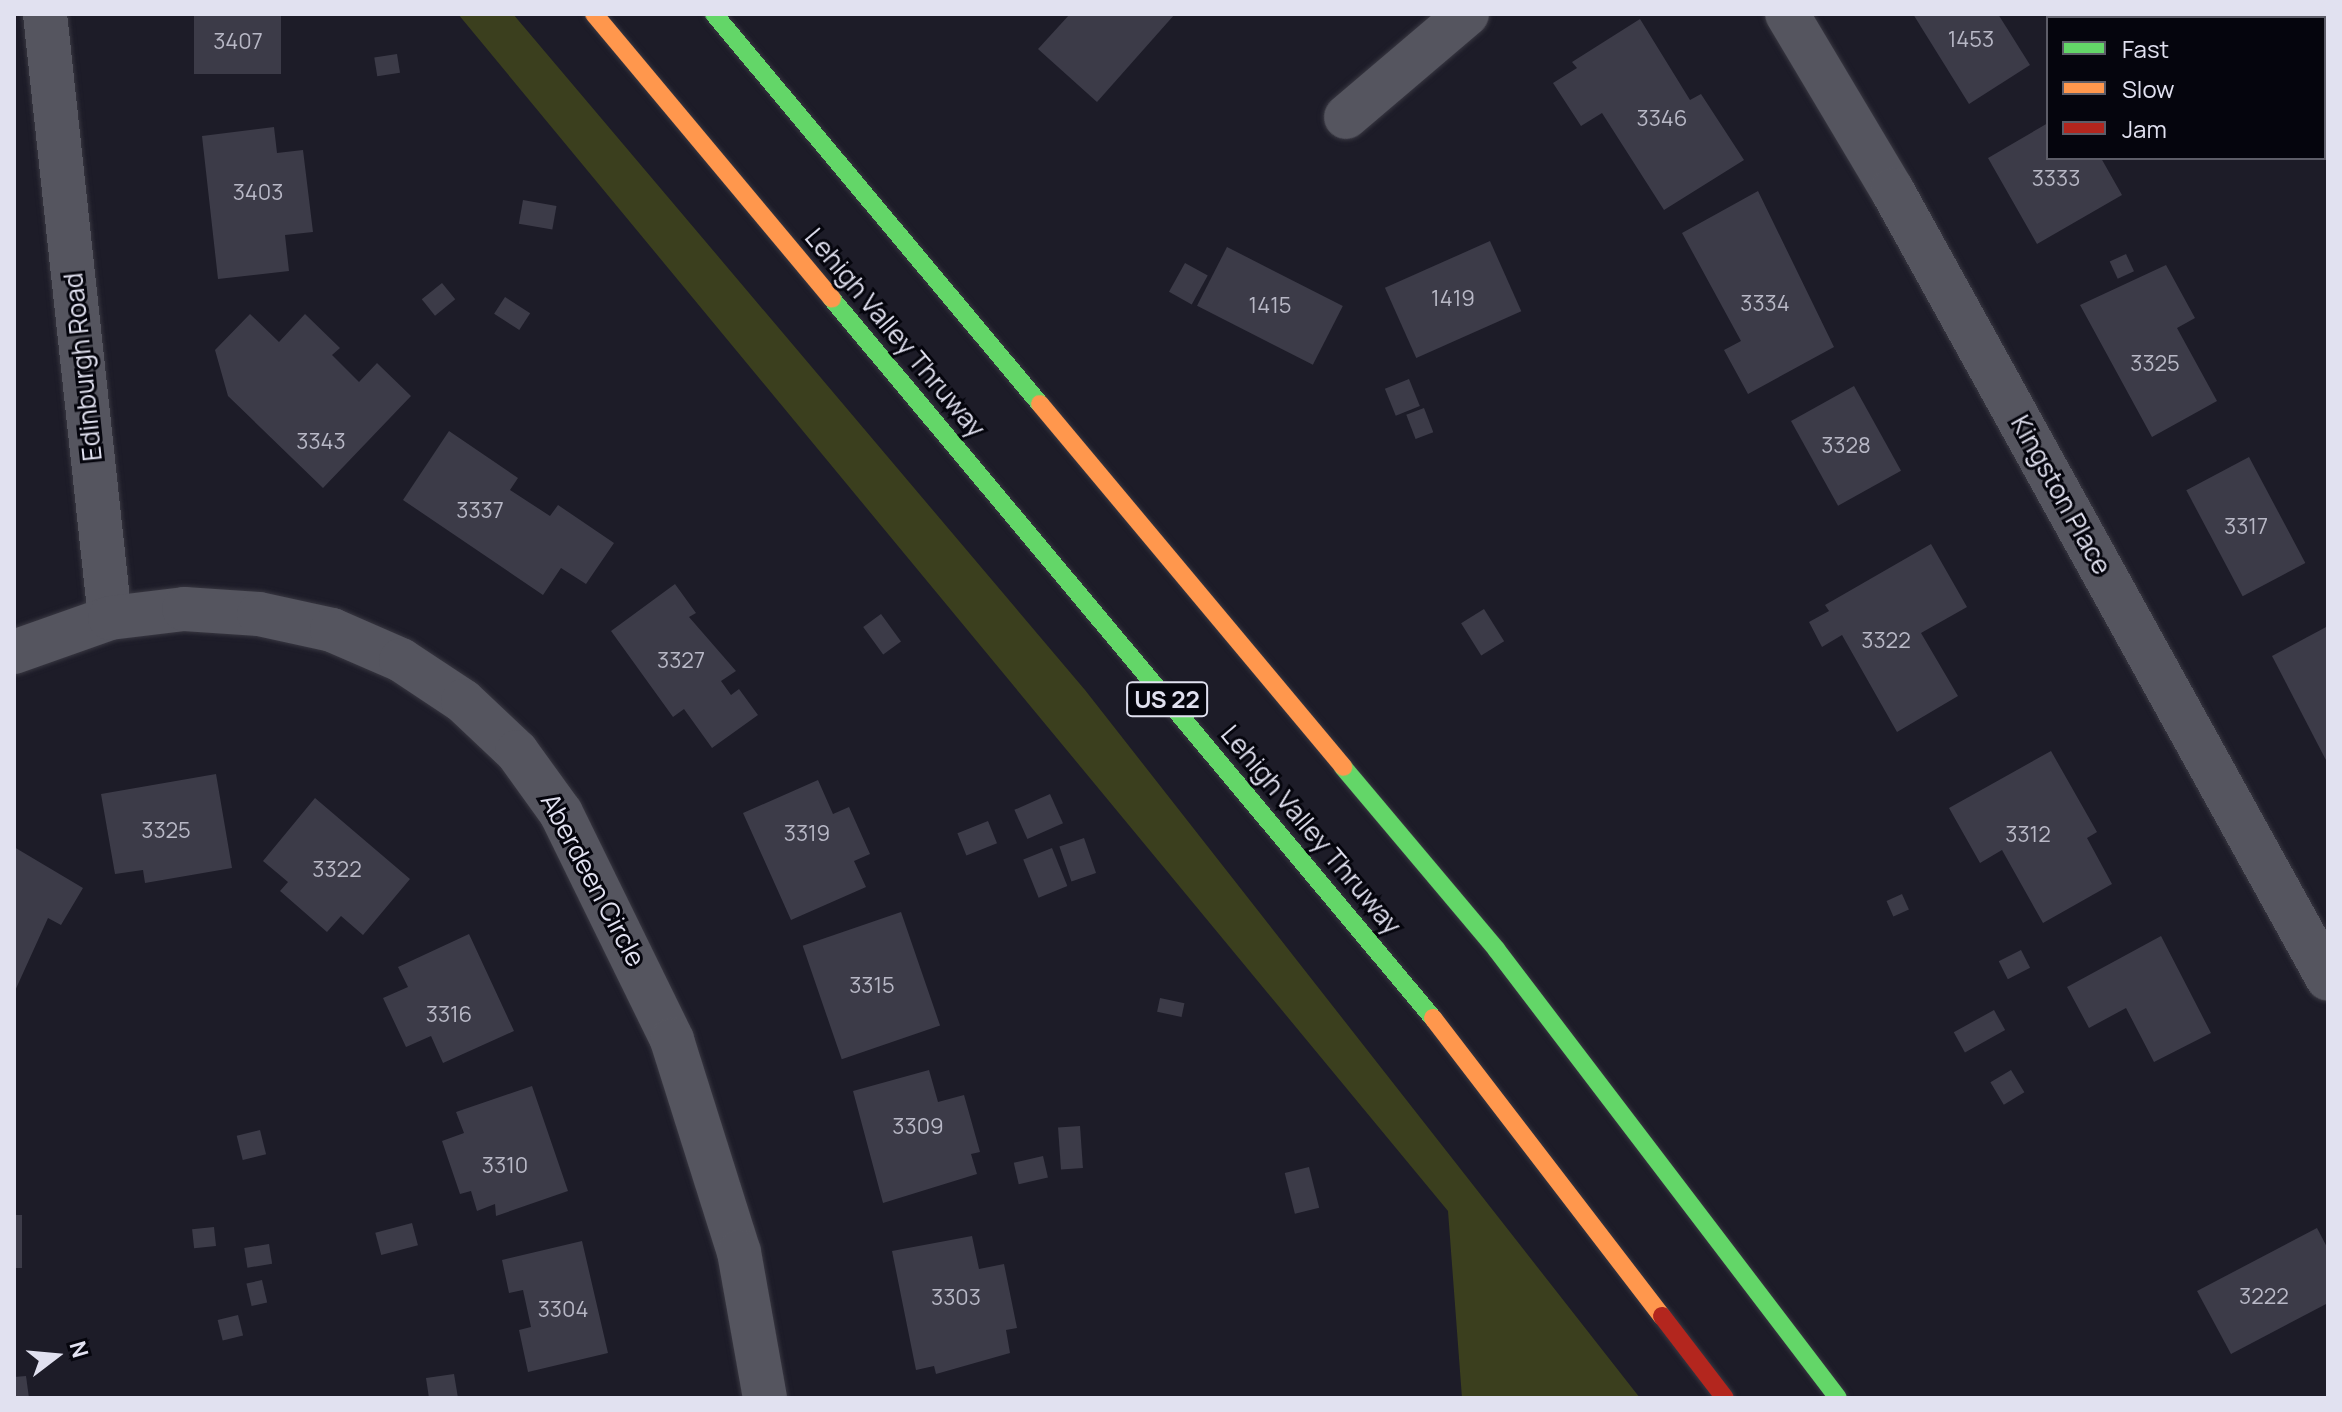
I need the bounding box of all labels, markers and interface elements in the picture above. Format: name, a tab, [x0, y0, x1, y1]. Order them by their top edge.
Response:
legend	[2046, 16, 2326, 160]
house number: 1453	[1948, 27, 1994, 53]
house number: 3407	[213, 29, 263, 55]
text: Fast	[2122, 32, 2169, 65]
text: Slow	[2122, 72, 2175, 105]
house number: 3346	[1637, 106, 1687, 132]
text: Jam	[2122, 112, 2167, 145]
house number: 3333	[2032, 166, 2080, 192]
house number: 3403	[233, 180, 283, 206]
street label: Lehigh Valley Thruway	[798, 222, 992, 444]
street label: Edinburgh Road	[58, 271, 108, 463]
house number: 1419	[1431, 286, 1475, 312]
house number: 3334	[1740, 291, 1790, 317]
house number: 1415	[1249, 293, 1291, 319]
house number: 3325	[2130, 351, 2180, 377]
street label: Kingston Place	[2004, 410, 2118, 580]
house number: 3343	[296, 429, 346, 455]
house number: 3328	[1821, 433, 1871, 459]
house number: 3337	[456, 498, 504, 524]
house number: 3317	[2224, 514, 2268, 540]
house number: 3322	[1861, 628, 1911, 654]
house number: 3327	[657, 648, 705, 674]
road number: US 22	[1125, 679, 1209, 719]
street label: Lehigh Valley Thruway	[1214, 719, 1408, 941]
street label: Aberdeen Circle	[534, 788, 652, 972]
house number: 3325	[141, 818, 191, 844]
house number: 3319	[784, 821, 830, 847]
house number: 3312	[2005, 822, 2051, 848]
house number: 3322	[312, 857, 362, 883]
house number: 3315	[849, 973, 895, 999]
house number: 3316	[426, 1002, 472, 1028]
house number: 3309	[892, 1114, 944, 1140]
house number: 3310	[482, 1153, 528, 1179]
house number: 3222	[2239, 1284, 2289, 1310]
house number: 3303	[931, 1285, 981, 1311]
house number: 3304	[538, 1297, 588, 1323]
north arrow	[16, 1316, 96, 1396]
text: N	[62, 1338, 96, 1361]

